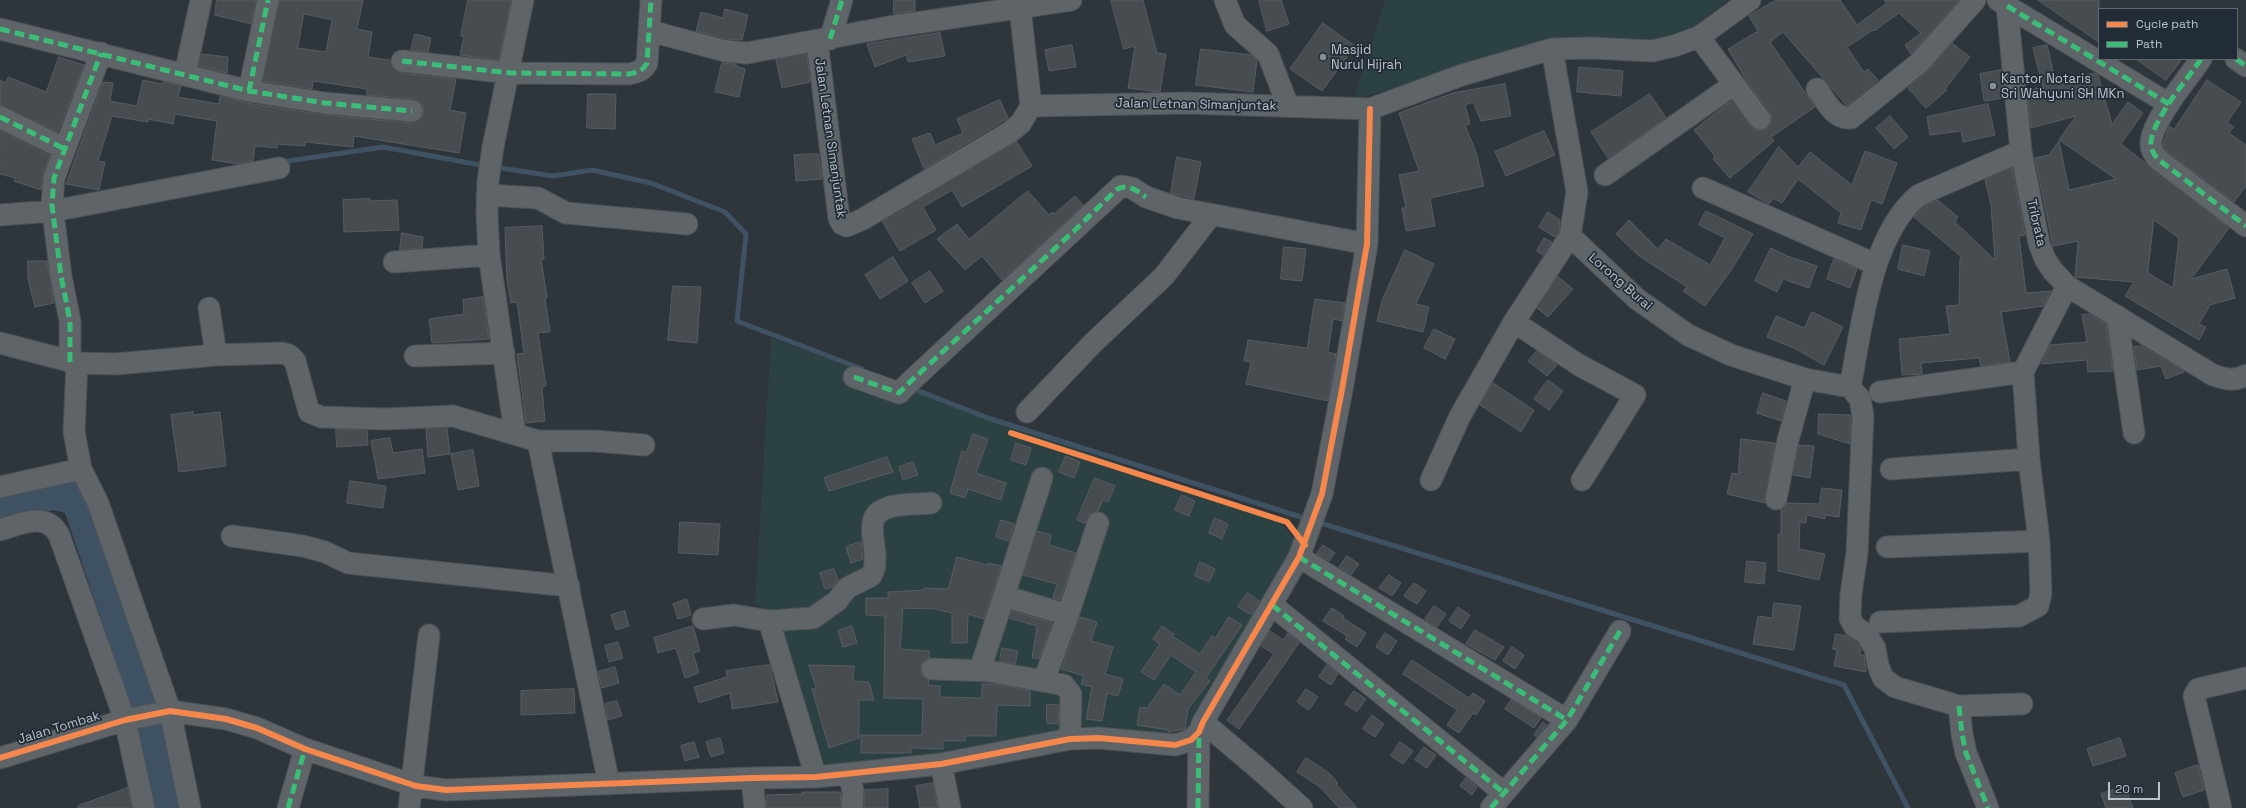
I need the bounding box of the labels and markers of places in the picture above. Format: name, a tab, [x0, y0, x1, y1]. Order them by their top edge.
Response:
place label: Masjid Nurul Hijrah	[1331, 42, 1402, 73]
marker: Masjid Nurul Hijrah	[1318, 52, 1328, 62]
place label: Kantor Notaris Sri Wahyuni SH MKn	[2001, 71, 2124, 102]
marker: Kantor Notaris Sri Wahyuni SH MKn	[1988, 81, 1998, 91]

